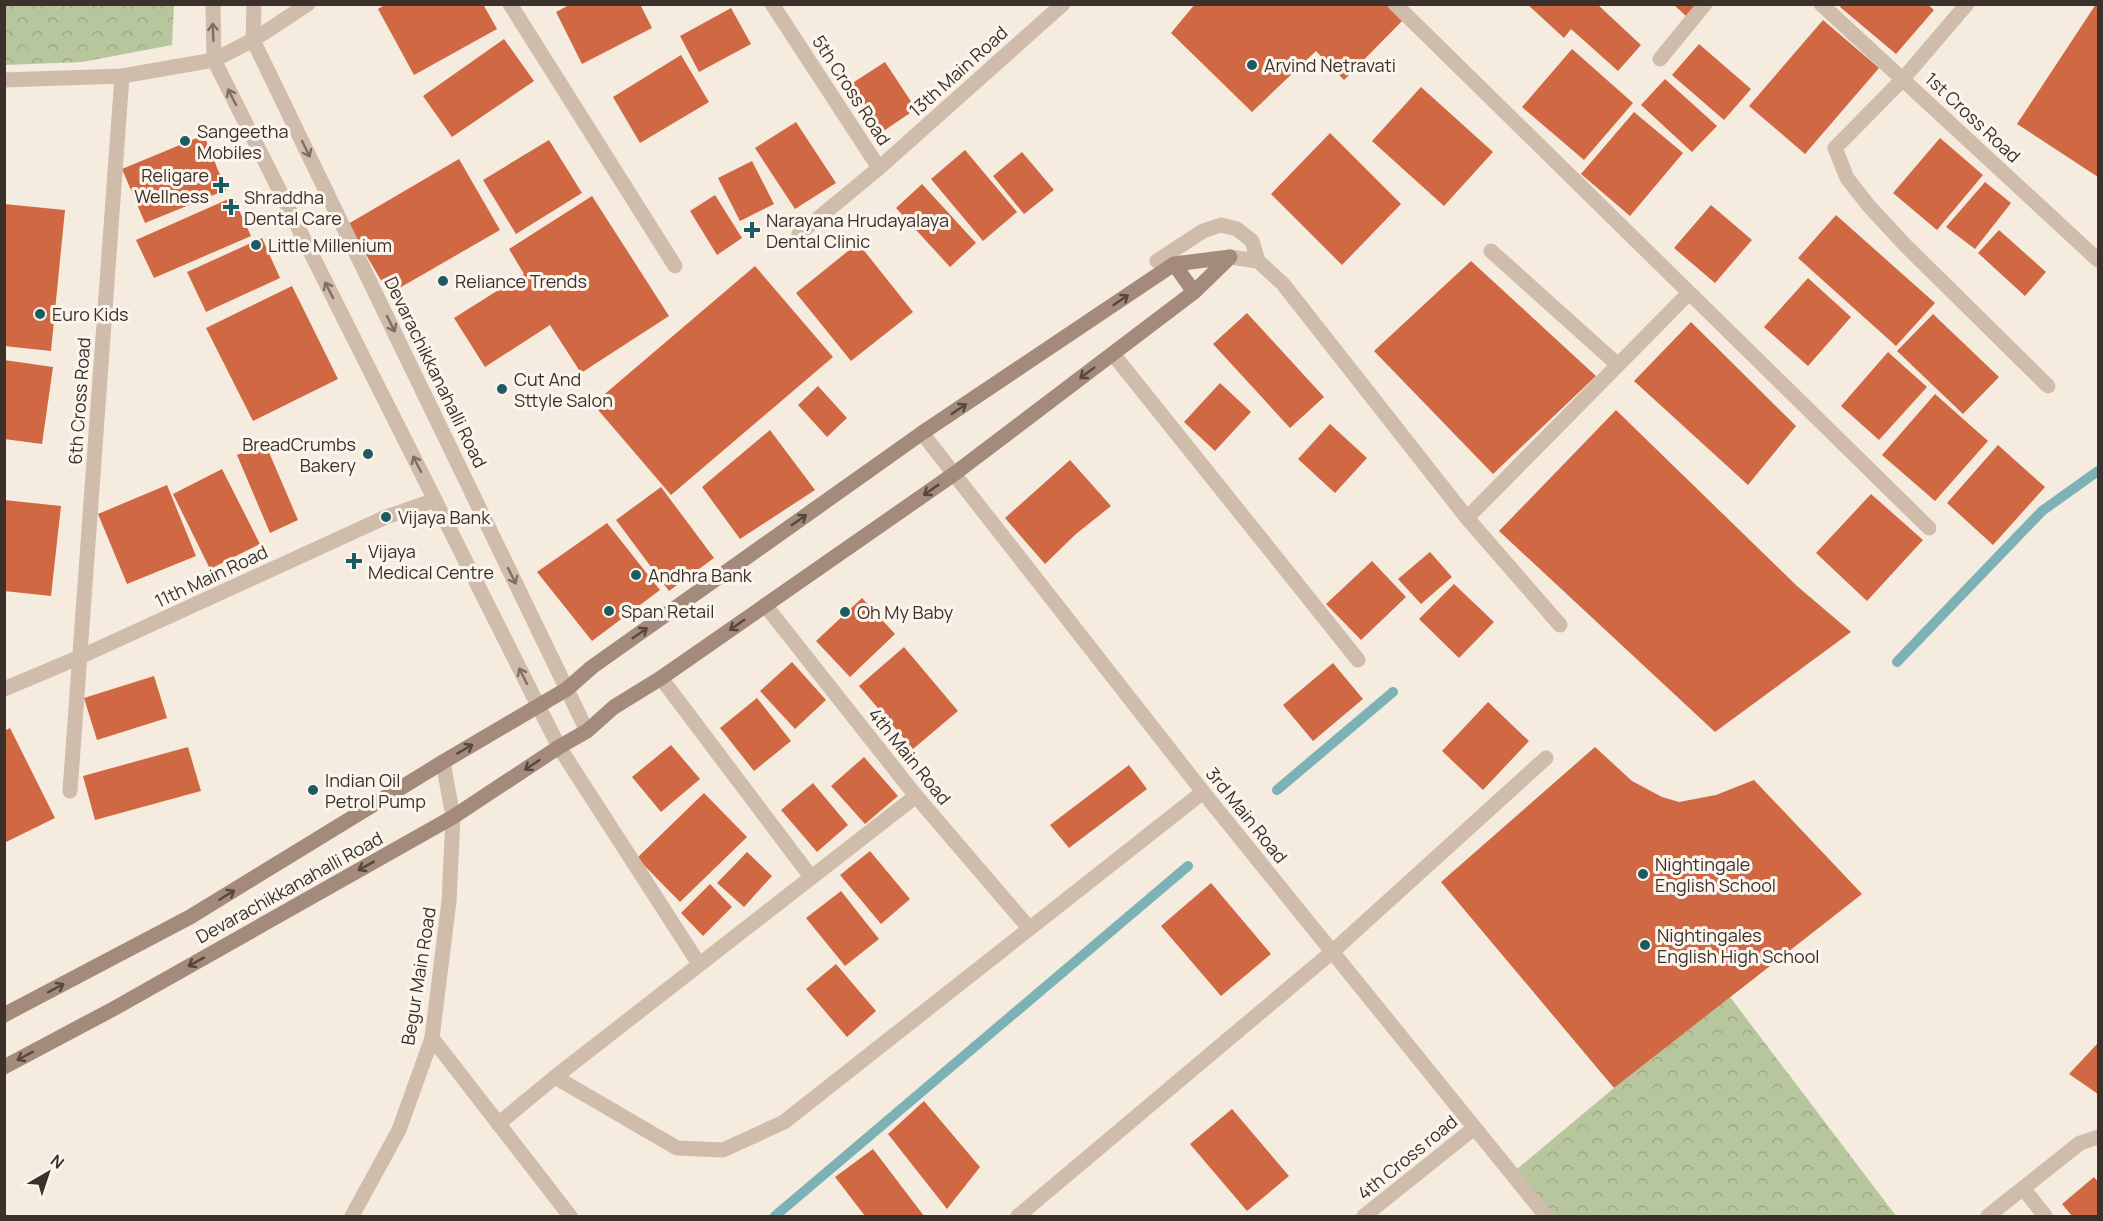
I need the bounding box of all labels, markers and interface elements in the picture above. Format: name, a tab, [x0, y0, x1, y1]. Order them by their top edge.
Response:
street label: 13th Main Road	[904, 20, 1012, 122]
one-way arrow	[207, 23, 219, 43]
street label: 5th Cross Road	[807, 30, 897, 150]
place label: Arvind Netravati	[1264, 53, 1396, 77]
marker: Arvind Netravati	[1245, 58, 1259, 72]
street label: 1st Cross Road	[1920, 67, 2026, 167]
one-way arrow	[226, 88, 238, 106]
place label: Sangeetha Mobiles	[197, 119, 288, 164]
marker: Sangeetha Mobiles	[178, 134, 192, 148]
one-way arrow	[300, 139, 312, 157]
place label: Religare Wellness	[134, 163, 209, 208]
marker: Religare Wellness	[214, 178, 228, 192]
place label: Shraddha Dental Care	[244, 185, 342, 230]
marker: Shraddha Dental Care	[222, 198, 240, 216]
place label: Narayana Hrudayalaya Dental Clinic	[766, 208, 949, 253]
marker: Narayana Hrudayalaya Dental Clinic	[743, 221, 761, 239]
place label: Little Millenium	[268, 233, 392, 257]
marker: Little Millenium	[249, 238, 263, 252]
place label: Reliance Trends	[455, 269, 587, 293]
street label: Devarachikkanahalli Road	[379, 272, 493, 472]
marker: Reliance Trends	[436, 274, 450, 288]
one-way arrow	[323, 281, 335, 299]
one-way arrow	[1112, 294, 1128, 306]
place label: Euro Kids	[52, 302, 129, 326]
marker: Euro Kids	[33, 307, 47, 321]
one-way arrow	[385, 315, 397, 333]
street label: 6th Cross Road	[63, 337, 95, 465]
place label: Cut And Sttyle Salon	[514, 367, 613, 412]
one-way arrow	[1080, 367, 1096, 379]
marker: Cut And Sttyle Salon	[495, 382, 509, 396]
one-way arrow	[950, 403, 967, 415]
place label: BreadCrumbs Bakery	[242, 432, 356, 477]
marker: BreadCrumbs Bakery	[361, 447, 375, 461]
one-way arrow	[411, 456, 423, 473]
one-way arrow	[924, 484, 940, 496]
place label: Vijaya Bank	[398, 505, 491, 529]
marker: Vijaya Bank	[379, 510, 393, 524]
one-way arrow	[790, 514, 806, 526]
street label: 11th Main Road	[151, 539, 271, 613]
place label: Vijaya Medical Centre	[368, 539, 494, 584]
marker: Vijaya Medical Centre	[345, 552, 363, 570]
place label: Andhra Bank	[648, 563, 753, 587]
one-way arrow	[507, 566, 519, 584]
marker: Andhra Bank	[629, 568, 643, 582]
place label: Span Retail	[621, 599, 715, 623]
place label: Oh My Baby	[857, 600, 954, 624]
marker: Span Retail	[602, 604, 616, 618]
marker: Oh My Baby	[838, 605, 852, 619]
one-way arrow	[729, 619, 745, 631]
one-way arrow	[631, 627, 648, 639]
one-way arrow	[517, 667, 528, 685]
street label: 4th Main Road	[863, 702, 957, 810]
one-way arrow	[456, 743, 473, 755]
one-way arrow	[524, 758, 541, 771]
street label: 3rd Main Road	[1201, 762, 1293, 868]
place label: Indian Oil Petrol Pump	[325, 768, 426, 813]
marker: Indian Oil Petrol Pump	[306, 783, 320, 797]
street label: Devarachikkanahalli Road	[191, 826, 387, 948]
place label: Nightingale English School	[1655, 852, 1776, 897]
one-way arrow	[358, 860, 375, 872]
marker: Nightingale English School	[1636, 867, 1650, 881]
one-way arrow	[219, 888, 236, 901]
street label: Begur Main Road	[395, 905, 441, 1047]
place label: Nightingales English High School	[1657, 923, 1819, 968]
marker: Nightingales English High School	[1638, 938, 1652, 952]
one-way arrow	[188, 956, 205, 968]
one-way arrow	[47, 982, 65, 993]
one-way arrow	[17, 1051, 35, 1062]
street label: 4th Cross road	[1352, 1109, 1462, 1205]
north arrow	[18, 1143, 78, 1203]
text: N	[46, 1149, 69, 1174]

